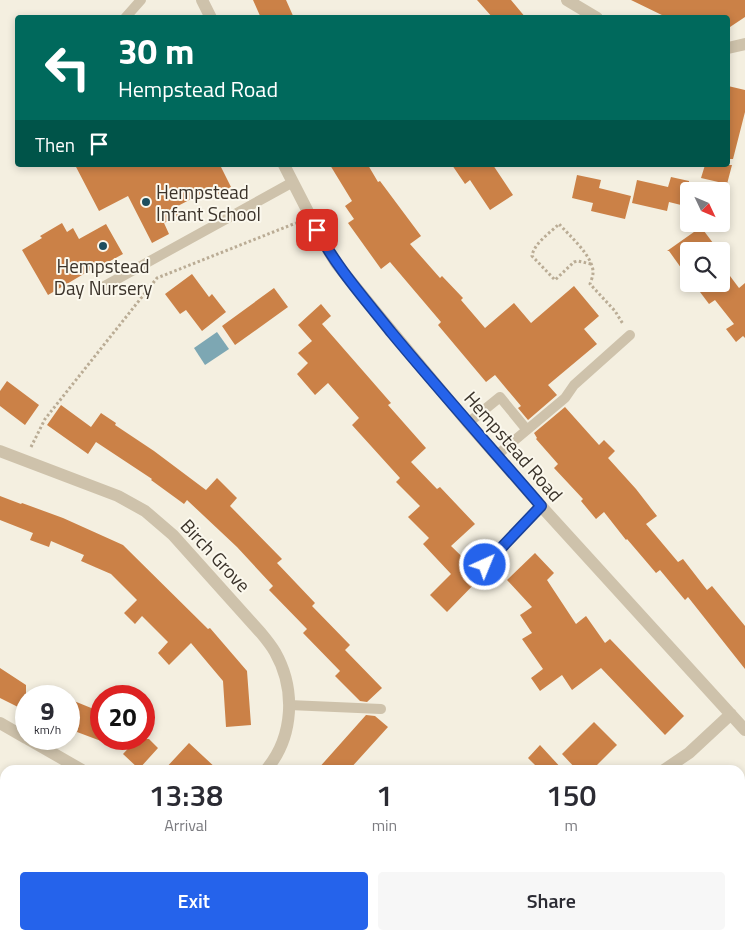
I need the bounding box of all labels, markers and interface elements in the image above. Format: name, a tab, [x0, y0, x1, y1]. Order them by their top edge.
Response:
text: 30 m	[118, 24, 194, 78]
icon: left	[35, 35, 100, 100]
text: Hempstead Road	[118, 72, 278, 106]
text: Then	[35, 130, 75, 159]
icon: arrive	[85, 130, 113, 158]
place label: Hempstead Infant School	[156, 177, 261, 228]
north arrow	[680, 182, 730, 232]
map controls	[680, 182, 730, 292]
marker: Hempstead Infant School	[140, 196, 152, 208]
pin	[296, 209, 338, 251]
icon: arrive	[303, 216, 331, 244]
marker: Hempstead Day Nursery	[97, 240, 109, 252]
button: search	[680, 242, 730, 292]
place label: Hempstead Day Nursery	[54, 251, 152, 302]
street label: Hempstead Road	[458, 384, 570, 508]
street label: Birch Grove	[174, 512, 258, 598]
position arrow	[458, 538, 510, 590]
speed limit sign: 20	[90, 685, 155, 750]
text: 9	[40, 692, 55, 730]
text: km/h	[34, 720, 61, 739]
text: 13:38	[149, 772, 223, 818]
text: 1	[376, 772, 393, 818]
text: 150	[546, 772, 596, 818]
text: Arrival	[164, 813, 208, 837]
text: min	[372, 813, 397, 837]
text: m	[564, 813, 578, 837]
button: Exit	[20, 872, 368, 930]
button: Share	[378, 872, 725, 930]

